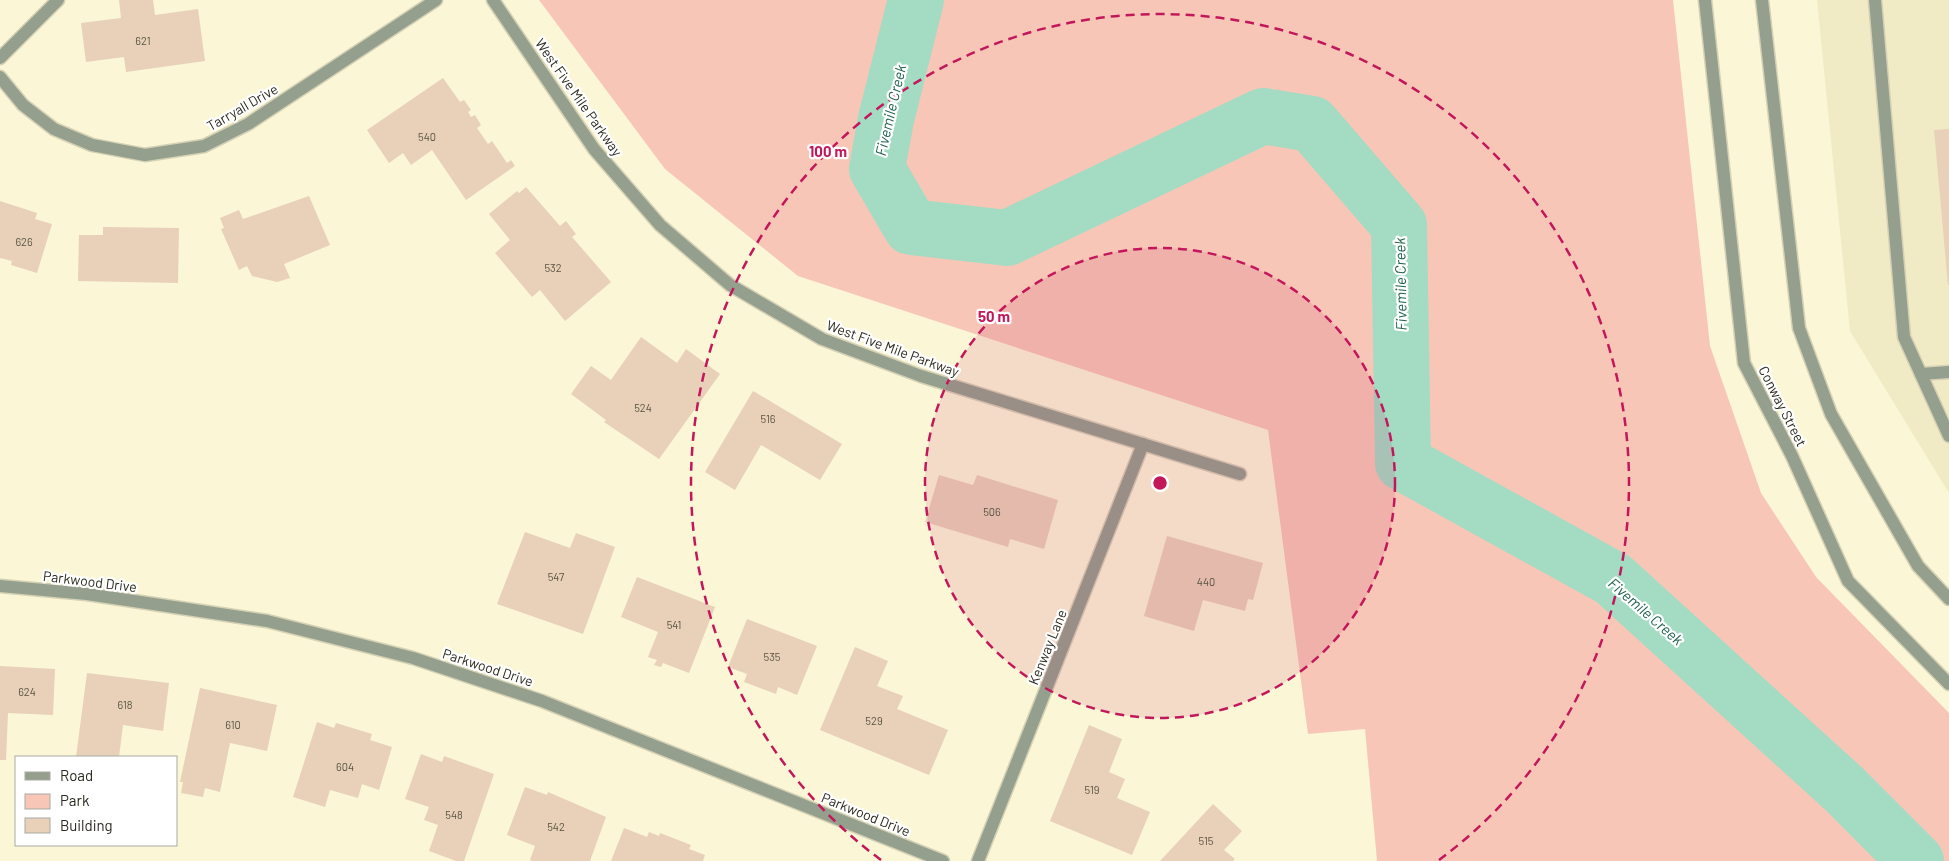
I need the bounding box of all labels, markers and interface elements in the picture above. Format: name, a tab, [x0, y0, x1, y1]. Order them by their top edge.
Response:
house number: 621	[135, 34, 151, 47]
street label: West Five Mile Parkway	[532, 35, 626, 160]
water label: Fivemile Creek	[871, 62, 909, 157]
street label: Tarryall Drive	[203, 80, 281, 134]
house number: 540	[418, 130, 436, 143]
text: 100 m	[809, 142, 847, 160]
house number: 626	[15, 235, 33, 248]
water label: Fivemile Creek	[1390, 237, 1410, 331]
house number: 532	[544, 261, 562, 274]
text: 50 m	[978, 307, 1010, 325]
street label: West Five Mile Parkway	[824, 316, 962, 380]
street label: Conway Street	[1755, 363, 1811, 449]
house number: 524	[634, 401, 652, 414]
house number: 516	[761, 412, 776, 425]
centre of rings	[1151, 474, 1169, 492]
house number: 506	[983, 505, 1001, 518]
street label: Parkwood Drive	[42, 567, 138, 595]
house number: 547	[548, 570, 564, 583]
water label: Fivemile Creek	[1605, 574, 1688, 649]
house number: 440	[1197, 575, 1215, 588]
street label: Kenway Lane	[1024, 607, 1070, 687]
house number: 541	[667, 618, 681, 631]
street label: Parkwood Drive	[441, 644, 535, 690]
house number: 535	[764, 650, 781, 663]
house number: 624	[18, 685, 36, 698]
house number: 618	[117, 698, 133, 711]
house number: 529	[865, 714, 883, 727]
house number: 610	[225, 718, 241, 731]
legend	[15, 756, 178, 846]
house number: 604	[336, 760, 354, 773]
text: Road	[60, 766, 93, 784]
house number: 519	[1085, 783, 1100, 796]
street label: Parkwood Drive	[819, 788, 913, 840]
text: Park	[60, 791, 90, 809]
house number: 548	[445, 808, 463, 821]
text: Building	[60, 816, 113, 834]
house number: 542	[547, 820, 565, 833]
house number: 515	[1199, 834, 1214, 847]

